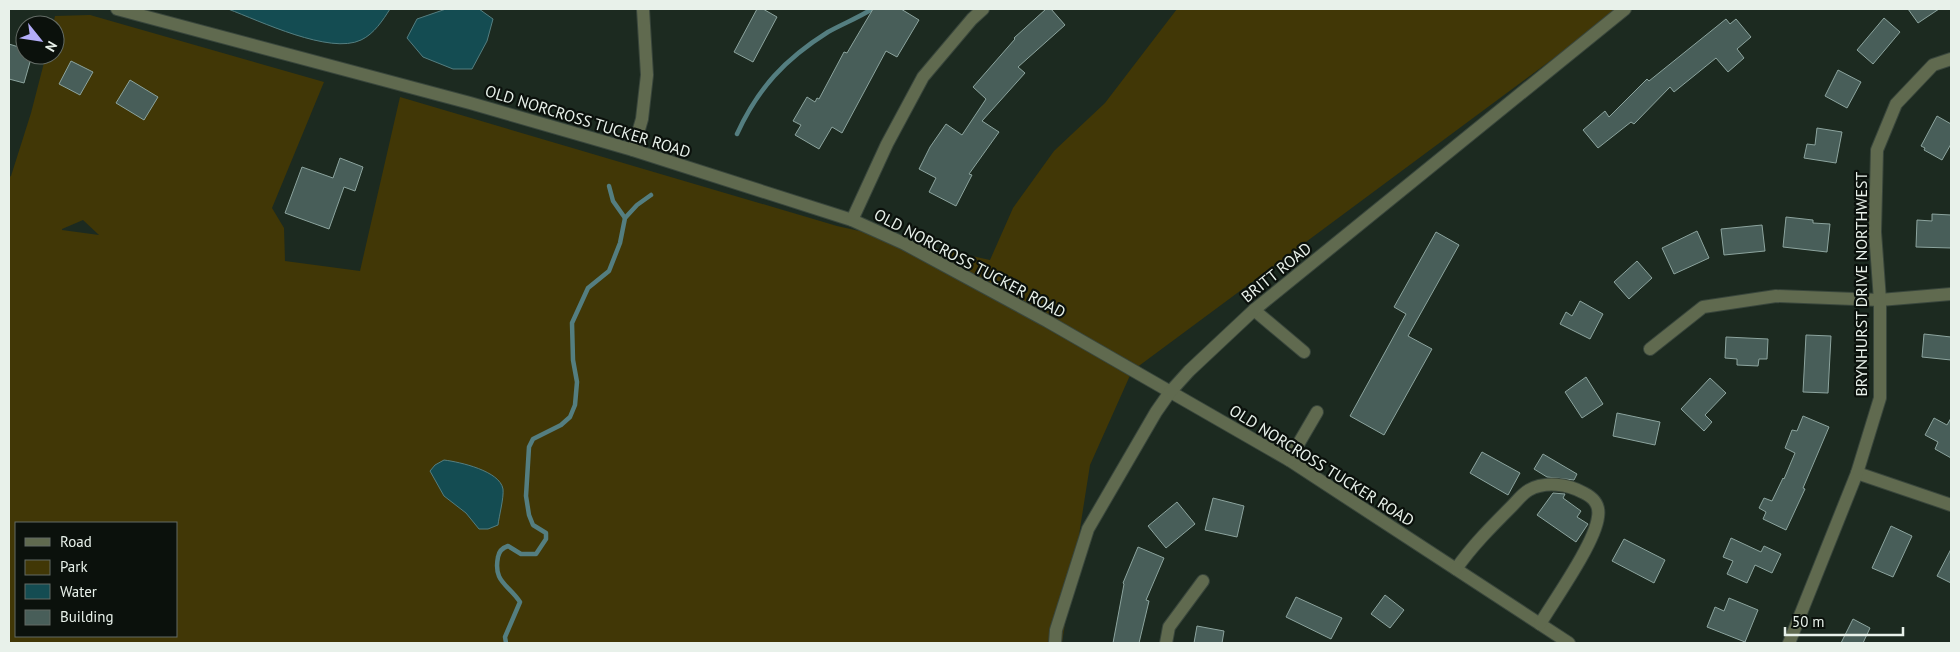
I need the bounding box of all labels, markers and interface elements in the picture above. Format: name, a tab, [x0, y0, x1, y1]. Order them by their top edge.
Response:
north arrow	[15, 15, 65, 65]
text: N	[41, 38, 61, 55]
street label: OLD NORCROSS TUCKER ROAD	[483, 80, 693, 162]
street label: BRYNHURST DRIVE NORTHWEST	[1851, 171, 1871, 396]
street label: OLD NORCROSS TUCKER ROAD	[871, 204, 1069, 322]
street label: BRITT ROAD	[1237, 238, 1315, 306]
street label: OLD NORCROSS TUCKER ROAD	[1226, 400, 1418, 530]
legend	[15, 522, 178, 637]
text: Road	[60, 532, 92, 551]
text: Park	[60, 557, 88, 576]
text: Water	[60, 582, 97, 601]
scale bar	[1785, 604, 1902, 636]
text: Building	[60, 607, 114, 626]
text: 50 m	[1792, 612, 1825, 631]

